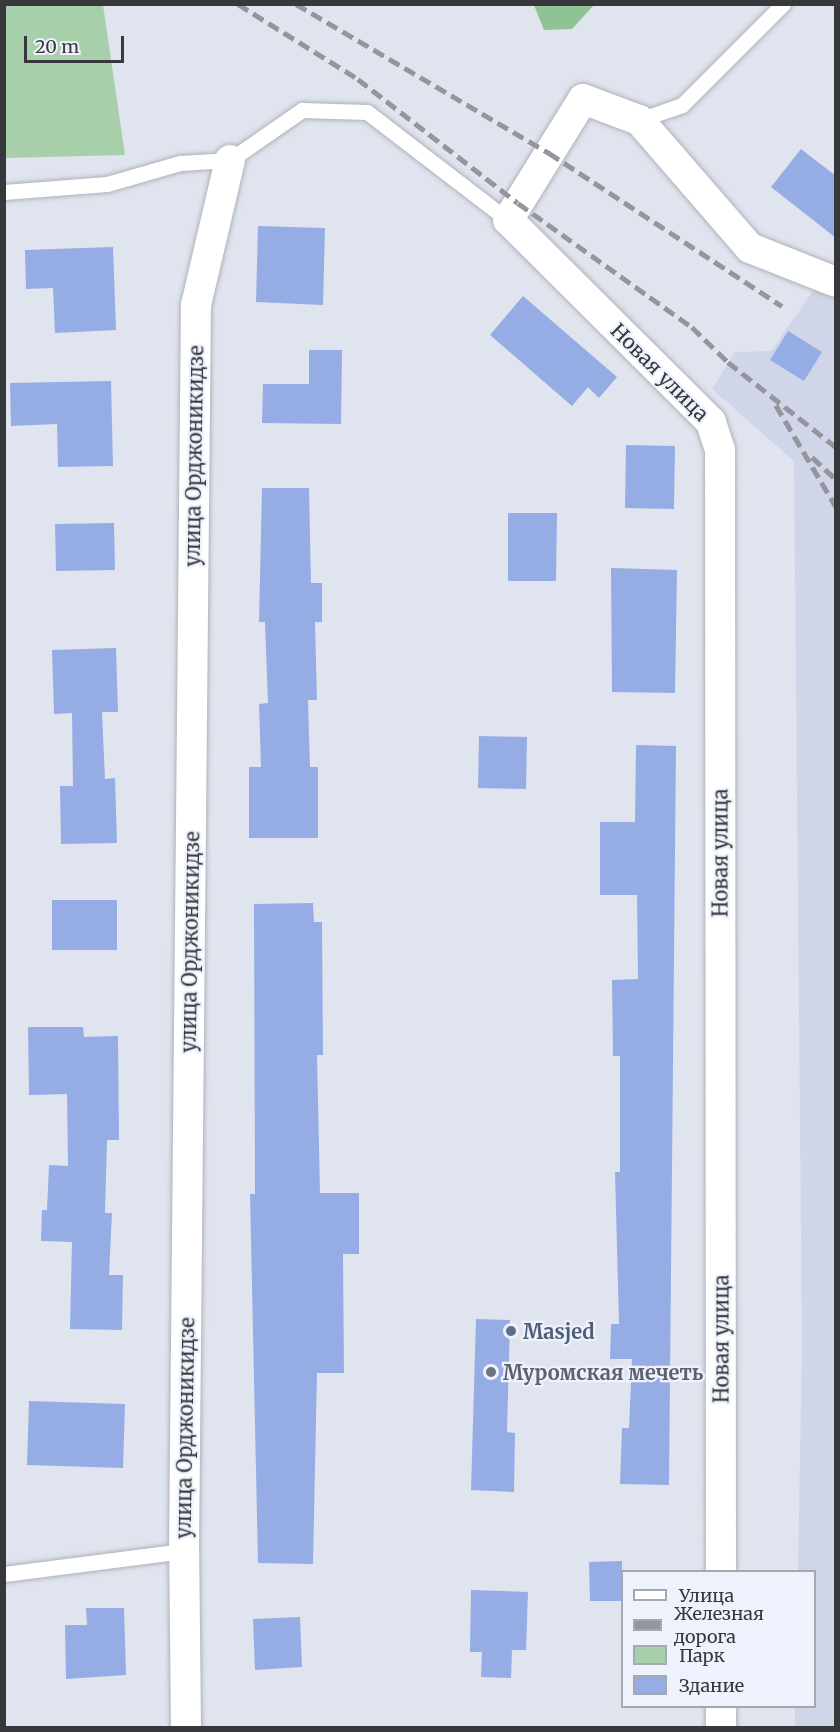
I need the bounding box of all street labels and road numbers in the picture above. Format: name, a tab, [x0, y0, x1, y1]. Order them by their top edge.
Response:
street label: Новая улица	[606, 318, 714, 426]
street label: улица Орджоникидзе	[180, 345, 208, 567]
street label: Новая улица	[708, 789, 732, 917]
street label: улица Орджоникидзе	[176, 831, 204, 1053]
street label: Новая улица	[709, 1275, 733, 1403]
street label: улица Орджоникидзе	[171, 1317, 199, 1539]

